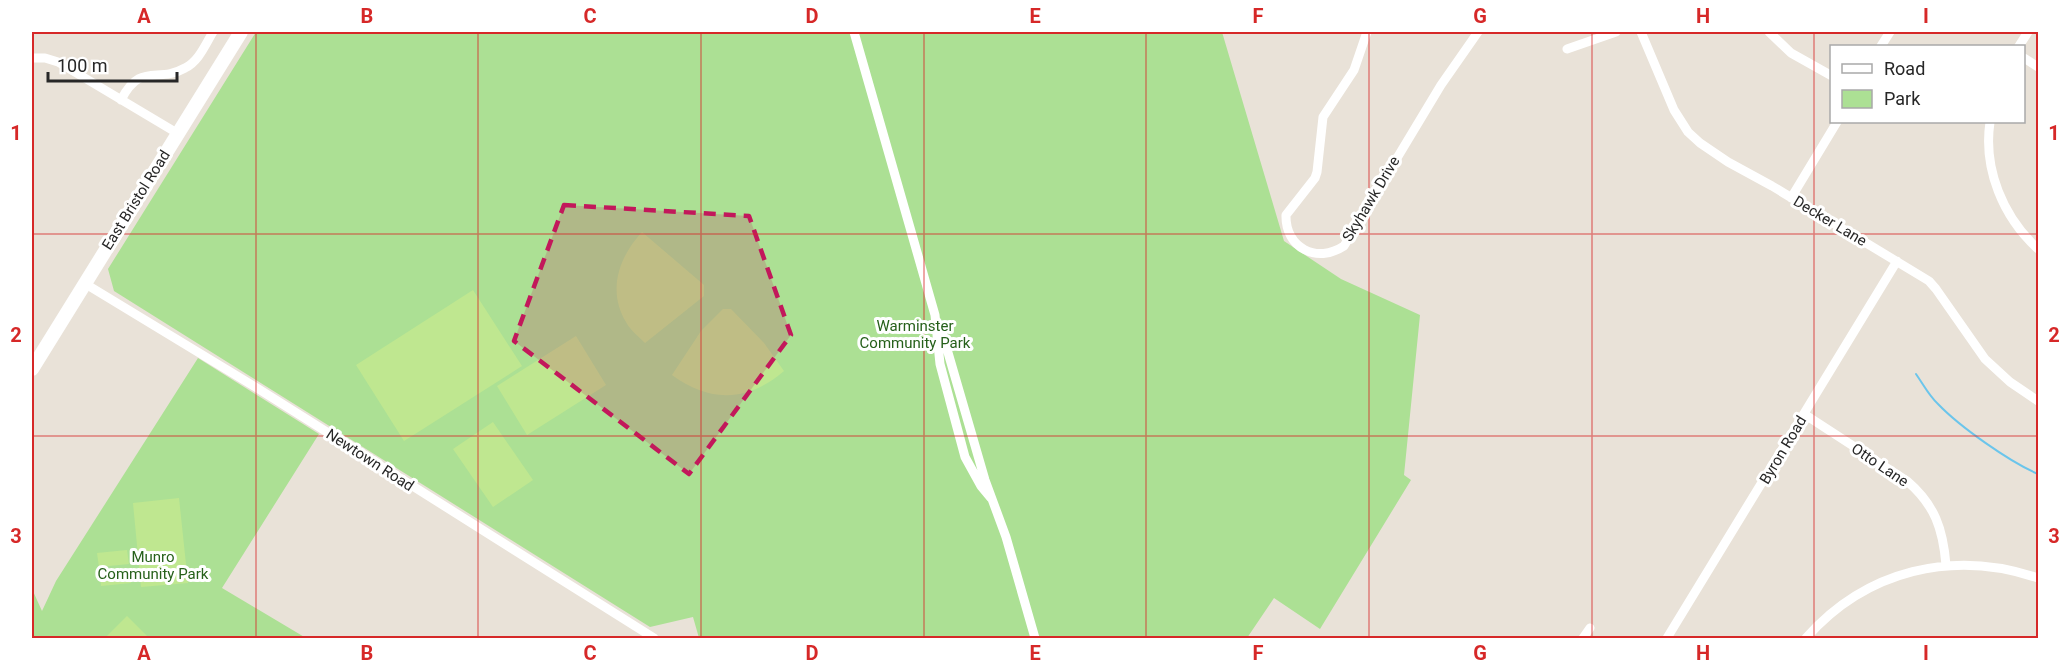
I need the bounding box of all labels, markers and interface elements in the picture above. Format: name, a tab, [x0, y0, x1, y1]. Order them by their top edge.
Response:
text: A	[137, 4, 151, 28]
text: B	[361, 4, 373, 28]
text: C	[583, 4, 597, 28]
text: D	[806, 4, 819, 28]
text: E	[1029, 4, 1041, 28]
text: F	[1253, 4, 1264, 28]
text: G	[1473, 4, 1487, 28]
text: H	[1696, 4, 1710, 28]
text: I	[1923, 4, 1929, 28]
scale bar	[48, 45, 177, 83]
legend	[1830, 45, 2025, 123]
text: 100 m	[57, 55, 108, 76]
text: Road	[1884, 58, 1925, 79]
text: Park	[1884, 88, 1921, 109]
text: 1	[10, 121, 22, 145]
text: 1	[2048, 121, 2060, 145]
street label: East Bristol Road	[98, 147, 174, 253]
street label: Skyhawk Drive	[1338, 153, 1404, 245]
street label: Decker Lane	[1790, 192, 1870, 250]
park label: Warminster Community Park	[860, 317, 971, 352]
text: 2	[10, 323, 22, 347]
text: 2	[2048, 323, 2060, 347]
street label: Byron Road	[1756, 413, 1810, 487]
street label: Newtown Road	[323, 425, 417, 495]
street label: Otto Lane	[1848, 439, 1912, 491]
text: 3	[10, 524, 22, 548]
text: 3	[2048, 524, 2060, 548]
park label: Munro Community Park	[98, 548, 209, 583]
text: A	[137, 641, 151, 665]
text: B	[361, 641, 373, 665]
text: C	[583, 641, 597, 665]
text: D	[806, 641, 819, 665]
text: E	[1029, 641, 1041, 665]
text: F	[1253, 641, 1264, 665]
text: G	[1473, 641, 1487, 665]
text: H	[1696, 641, 1710, 665]
text: I	[1923, 641, 1929, 665]

